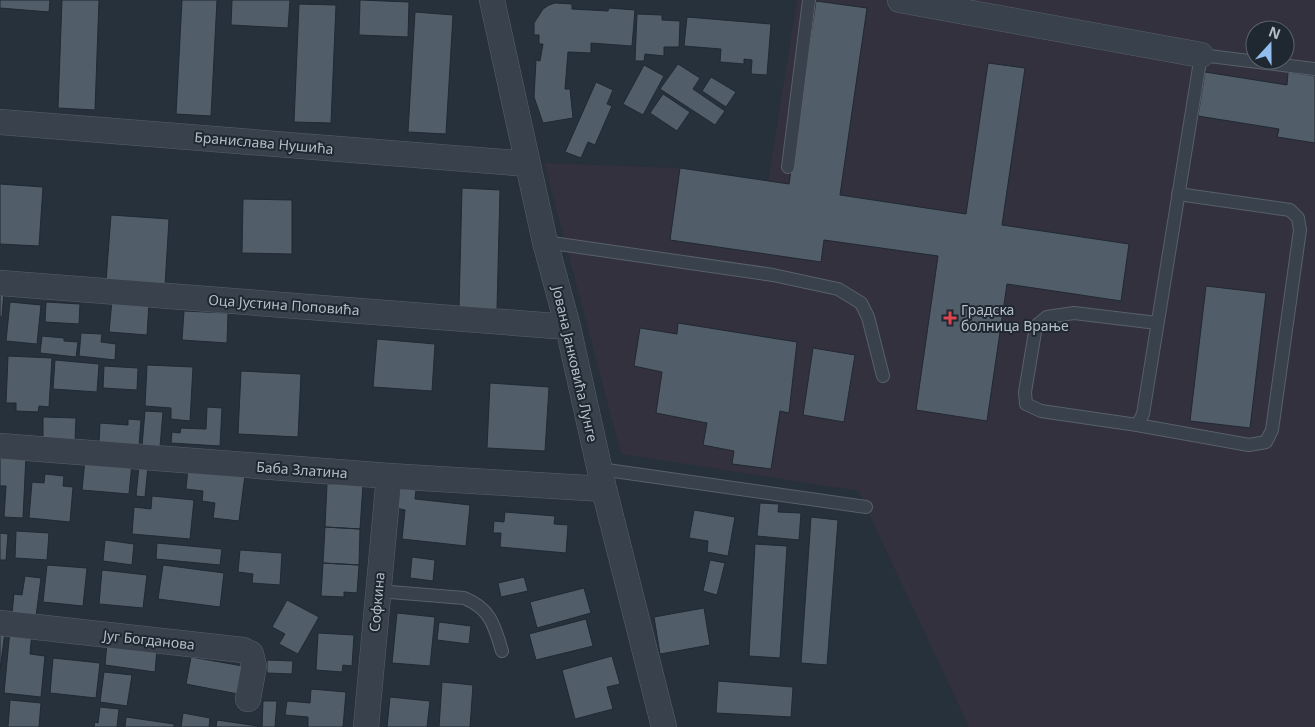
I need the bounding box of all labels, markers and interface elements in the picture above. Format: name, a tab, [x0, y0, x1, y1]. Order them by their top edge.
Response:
north arrow	[1245, 20, 1295, 70]
text: N	[1266, 21, 1284, 43]
street label: Бранислава Нушића	[194, 127, 334, 158]
street label: Јована Јанковића Лунге	[548, 282, 603, 444]
street label: Оца Јустина Поповића	[208, 290, 360, 319]
place label: Градска болница Врање	[961, 300, 1069, 335]
marker: Градска болница Врање	[943, 311, 957, 325]
street label: Баба Златина	[256, 457, 348, 482]
street label: Софкина	[364, 571, 389, 633]
street label: Југ Богданова	[100, 625, 196, 654]

